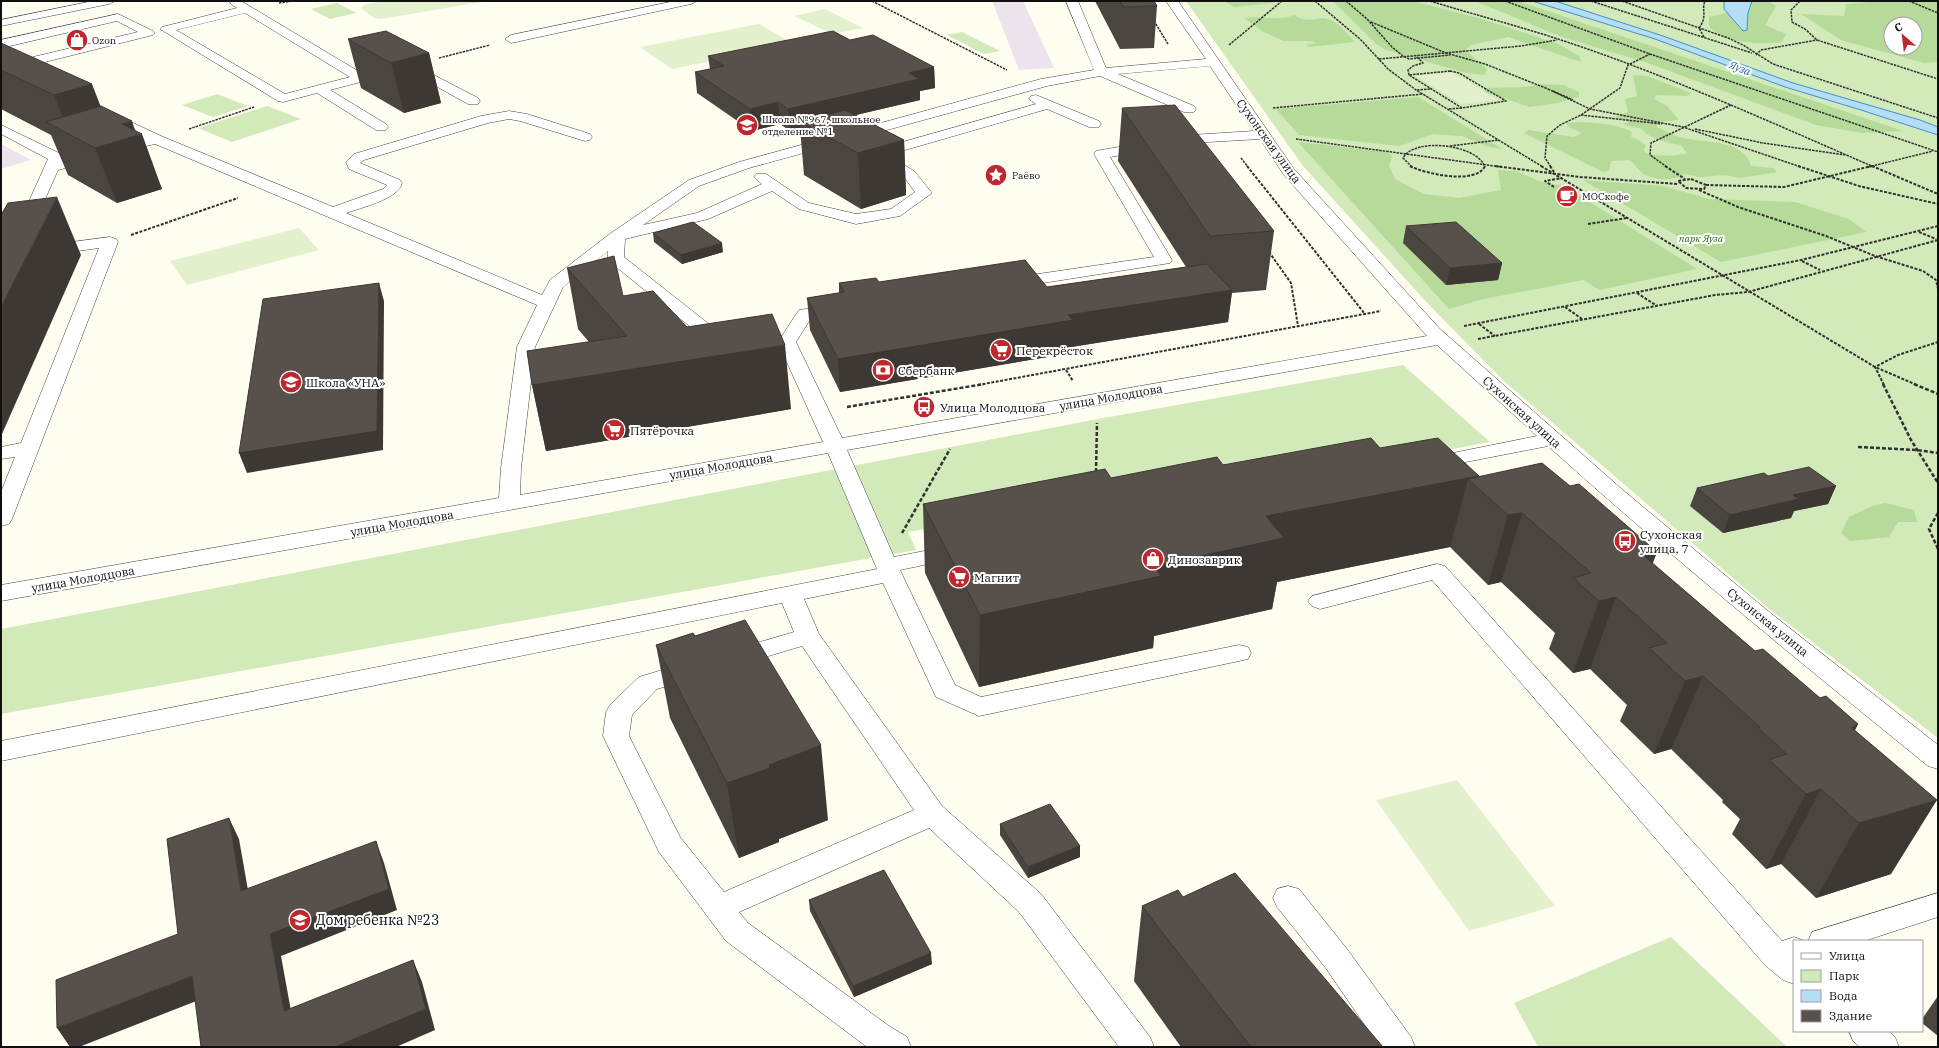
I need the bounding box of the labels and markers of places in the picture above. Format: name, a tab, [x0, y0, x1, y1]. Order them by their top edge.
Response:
shop icon: Ozon	[64, 27, 90, 53]
place label: Ozon	[92, 34, 117, 47]
school or university icon: Школа №967, школьное отделение №1	[734, 112, 760, 138]
place label: Школа №967, школьное отделение №1	[762, 113, 881, 138]
place icon: Раёво	[983, 162, 1009, 188]
place label: Раёво	[1012, 169, 1041, 182]
cafe icon: МОСкофе	[1554, 183, 1580, 209]
place label: МОСкофе	[1582, 190, 1629, 203]
supermarket icon: Перекрёсток	[988, 337, 1014, 363]
place label: Перекрёсток	[1016, 343, 1093, 358]
bank icon: Сбербанк	[870, 357, 896, 383]
place label: Сбербанк	[898, 363, 954, 378]
school or university icon: Школа «УНА»	[278, 369, 304, 395]
place label: Школа «УНА»	[306, 375, 385, 390]
bus stop icon: Улица Молодцова	[911, 394, 937, 420]
place label: Улица Молодцова	[940, 400, 1046, 415]
supermarket icon: Пятёрочка	[601, 417, 627, 443]
place label: Пятёрочка	[630, 423, 695, 438]
place label: Сухонская улица, 7	[1640, 527, 1702, 556]
bus stop icon: Сухонская улица, 7	[1612, 528, 1638, 554]
shop icon: Динозаврик	[1140, 546, 1166, 572]
place label: Динозаврик	[1168, 552, 1240, 567]
supermarket icon: Магнит	[946, 564, 972, 590]
place label: Магнит	[974, 570, 1019, 585]
school or university icon: Дом ребенка №23	[287, 907, 313, 933]
place label: Дом ребенка №23	[316, 911, 439, 929]

